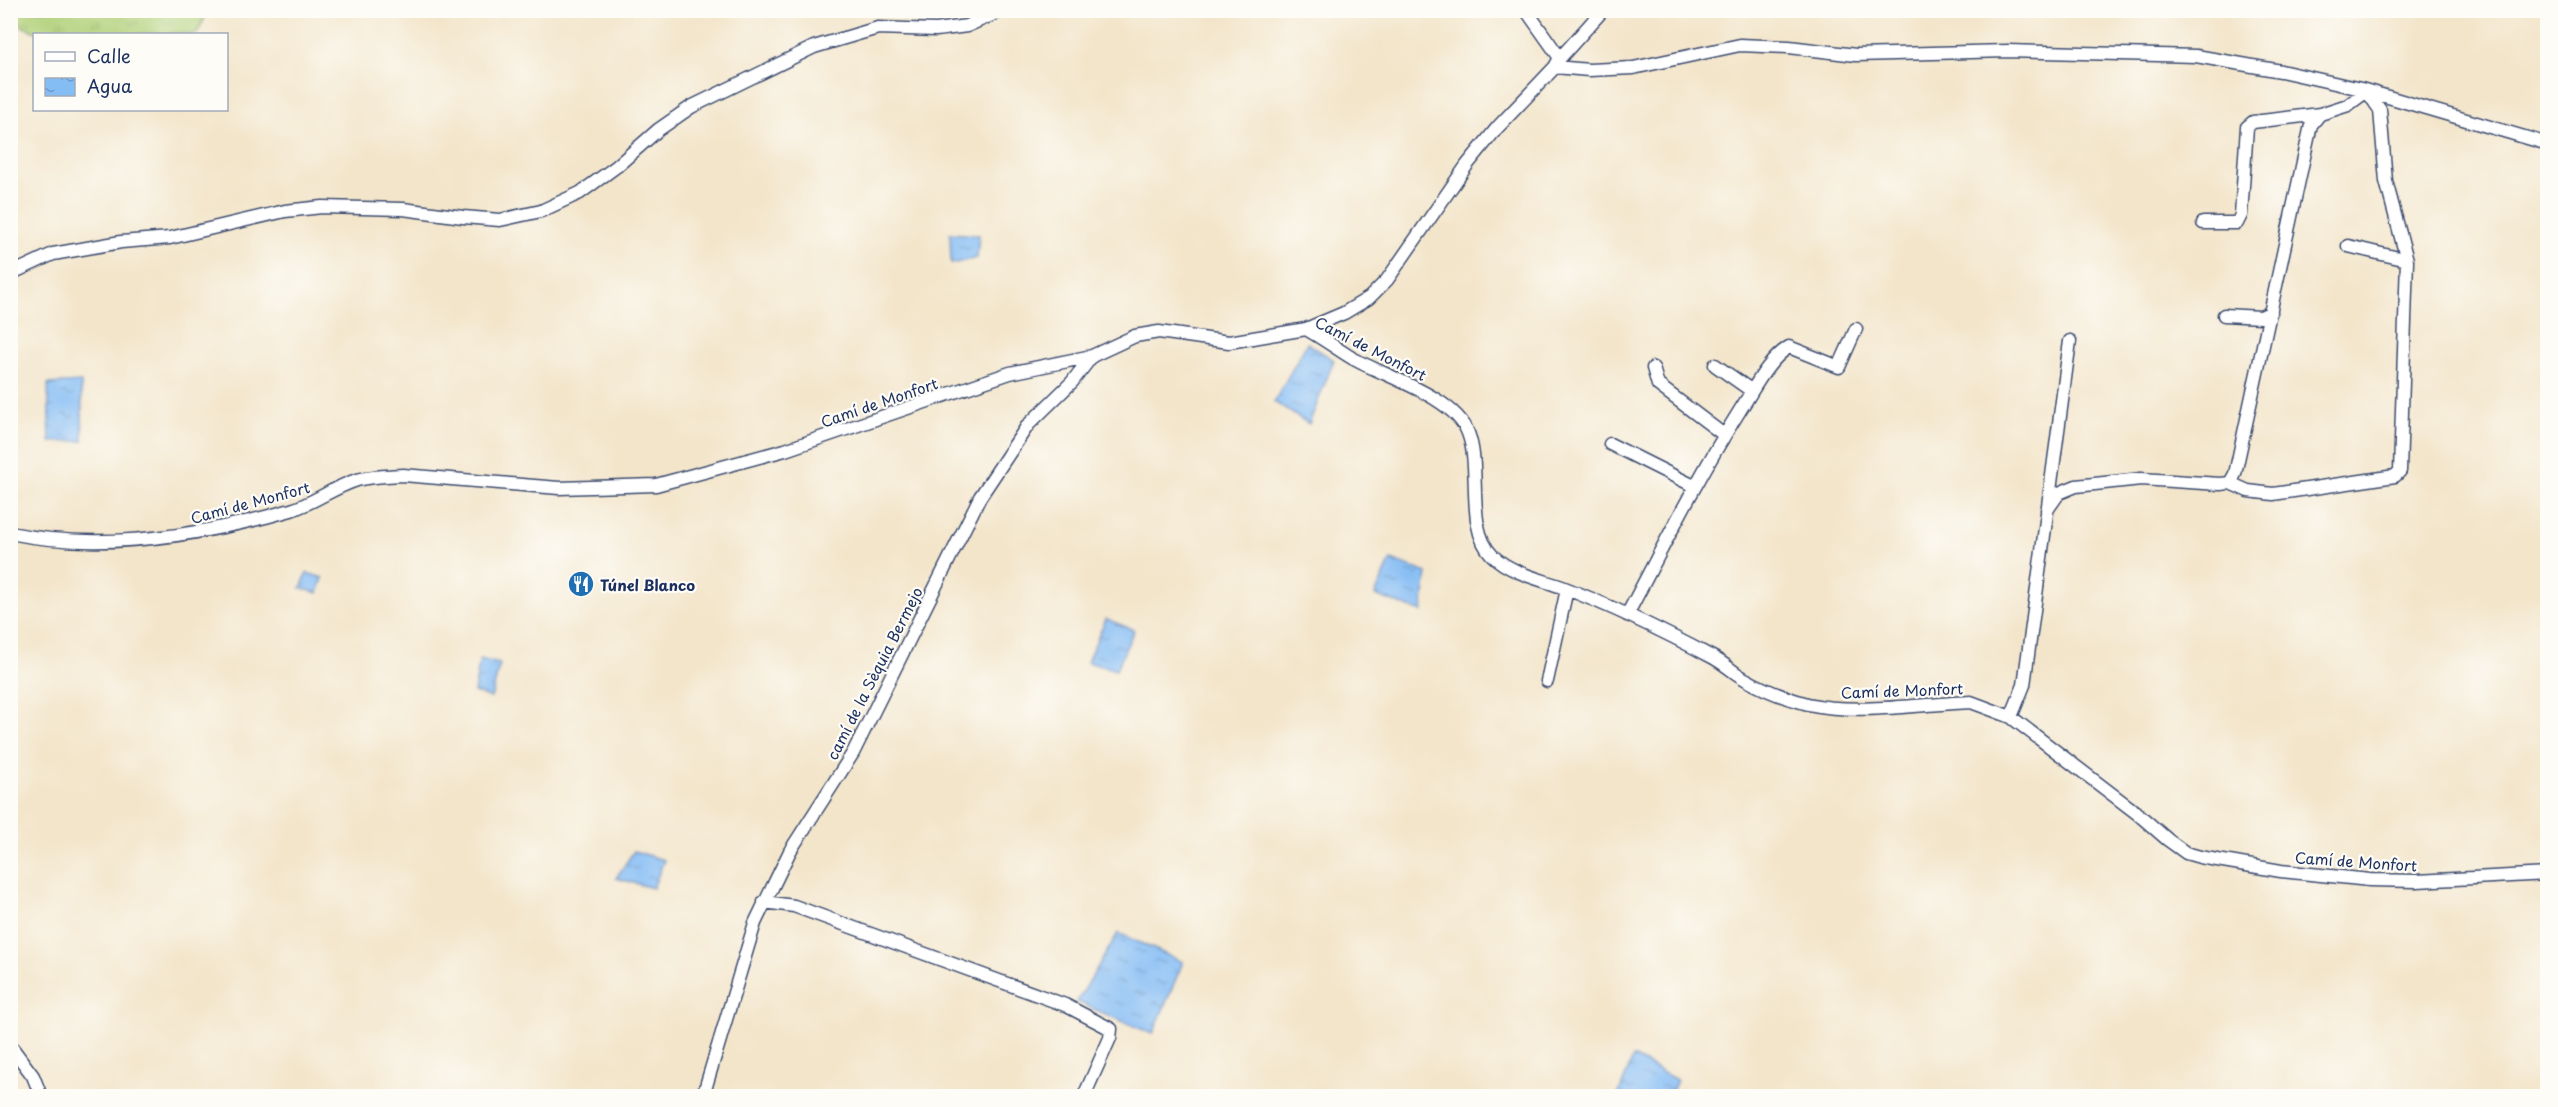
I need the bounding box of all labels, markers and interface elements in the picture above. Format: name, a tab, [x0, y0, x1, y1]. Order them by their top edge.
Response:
legend	[33, 33, 228, 111]
text: Calle	[87, 42, 131, 69]
text: Agua	[87, 72, 133, 99]
street label: Camí de Monfort	[1311, 310, 1431, 386]
street label: Camí de Monfort	[817, 371, 941, 433]
street label: Camí de Monfort	[188, 475, 312, 529]
restaurant icon: Túnel Blanco	[566, 569, 596, 599]
place label: Túnel Blanco	[600, 573, 695, 596]
street label: camí de la Sèquia Bermejo	[820, 583, 928, 763]
street label: Camí de Monfort	[1840, 676, 1964, 704]
street label: Camí de Monfort	[2294, 845, 2418, 877]

